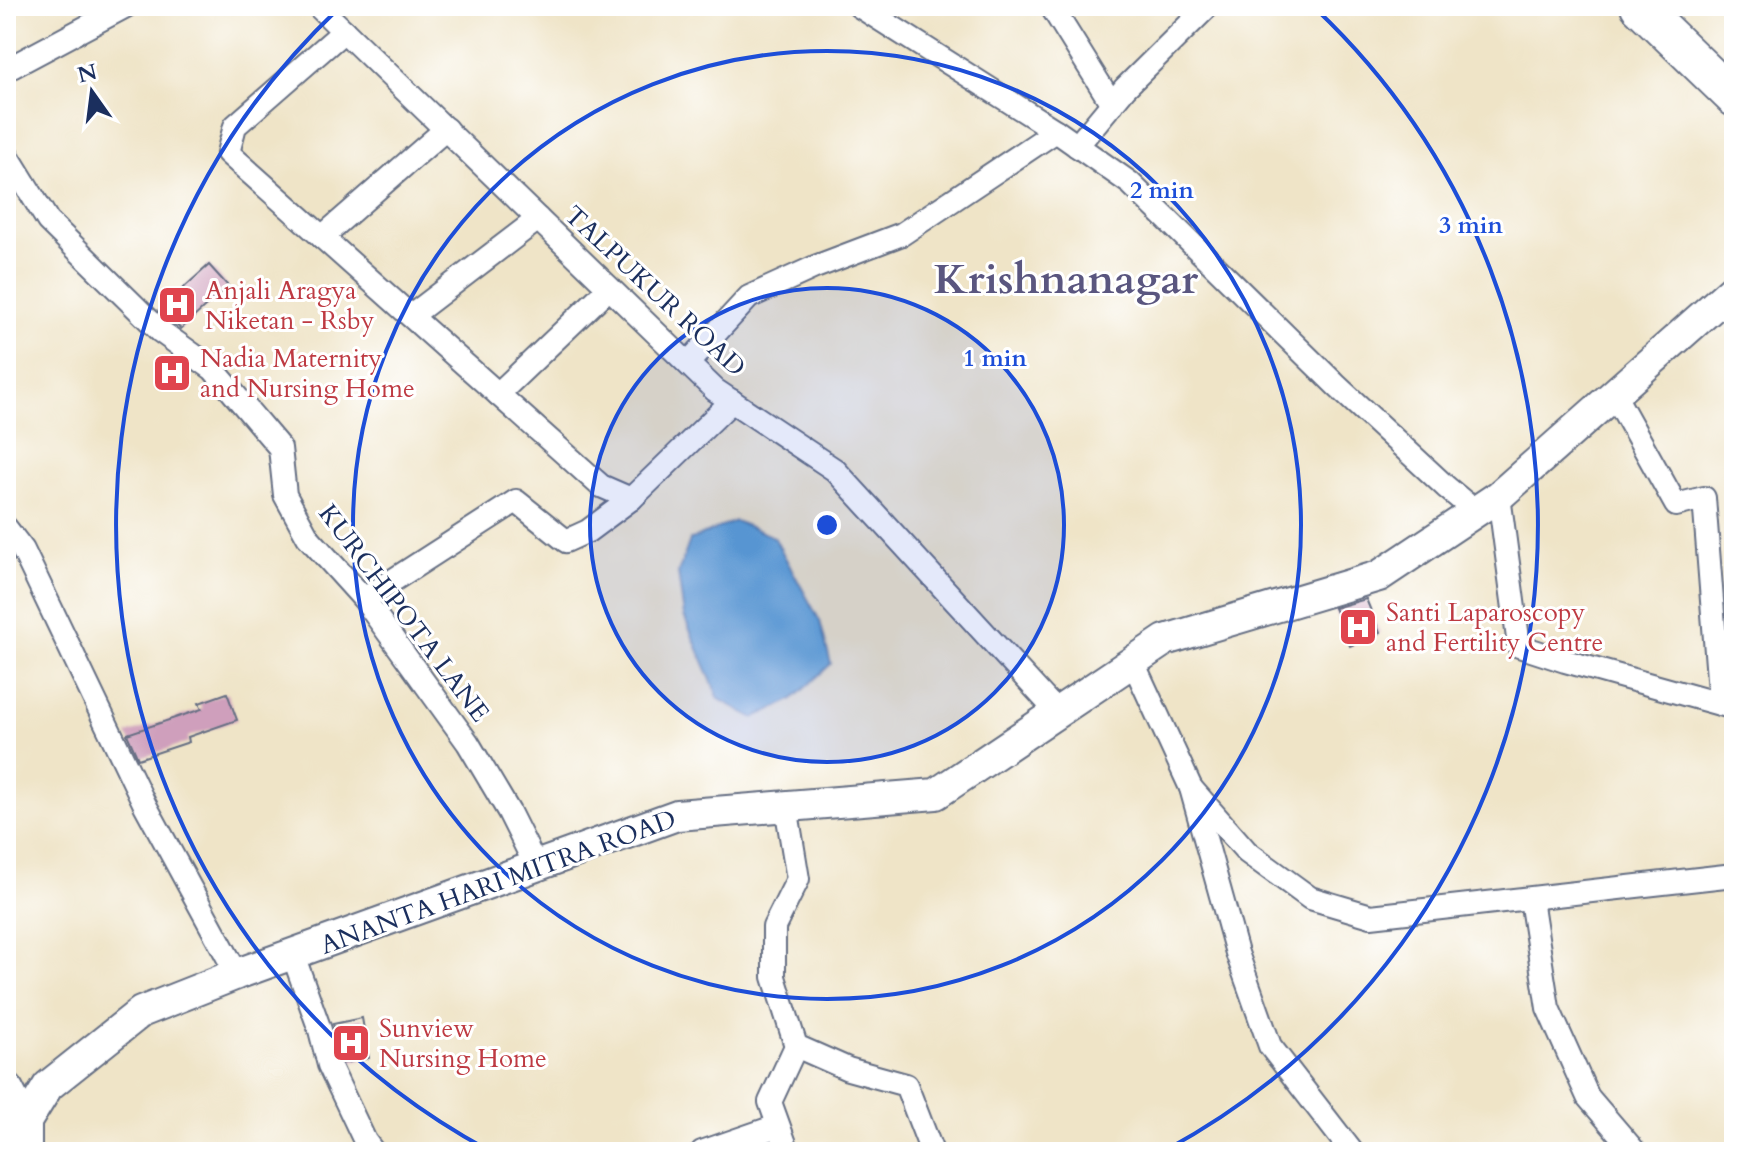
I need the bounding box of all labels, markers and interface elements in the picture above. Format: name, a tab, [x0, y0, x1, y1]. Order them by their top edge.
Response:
north arrow	[52, 52, 132, 132]
text: N	[75, 57, 100, 90]
text: 2 min	[1130, 174, 1195, 207]
street label: TALPUKUR ROAD	[557, 198, 753, 384]
text: 3 min	[1439, 209, 1504, 242]
district label: Krishnanagar	[934, 251, 1198, 308]
place label: Anjali Aragya Niketan - Rsby	[205, 273, 375, 338]
hospital icon: Anjali Aragya Niketan - Rsby	[156, 284, 198, 326]
place label: Nadia Maternity and Nursing Home	[200, 341, 415, 406]
text: 1 min	[963, 342, 1028, 375]
hospital icon: Nadia Maternity and Nursing Home	[151, 352, 193, 394]
street label: KURCHIPOTA LANE	[311, 497, 497, 729]
centre of rings	[813, 511, 841, 539]
place label: Santi Laparoscopy and Fertility Centre	[1386, 595, 1603, 660]
hospital icon: Santi Laparoscopy and Fertility Centre	[1337, 606, 1379, 648]
street label: ANANTA HARI MITRA ROAD	[315, 801, 681, 963]
place label: Sunview Nursing Home	[379, 1011, 547, 1076]
hospital icon: Sunview Nursing Home	[330, 1022, 372, 1064]

